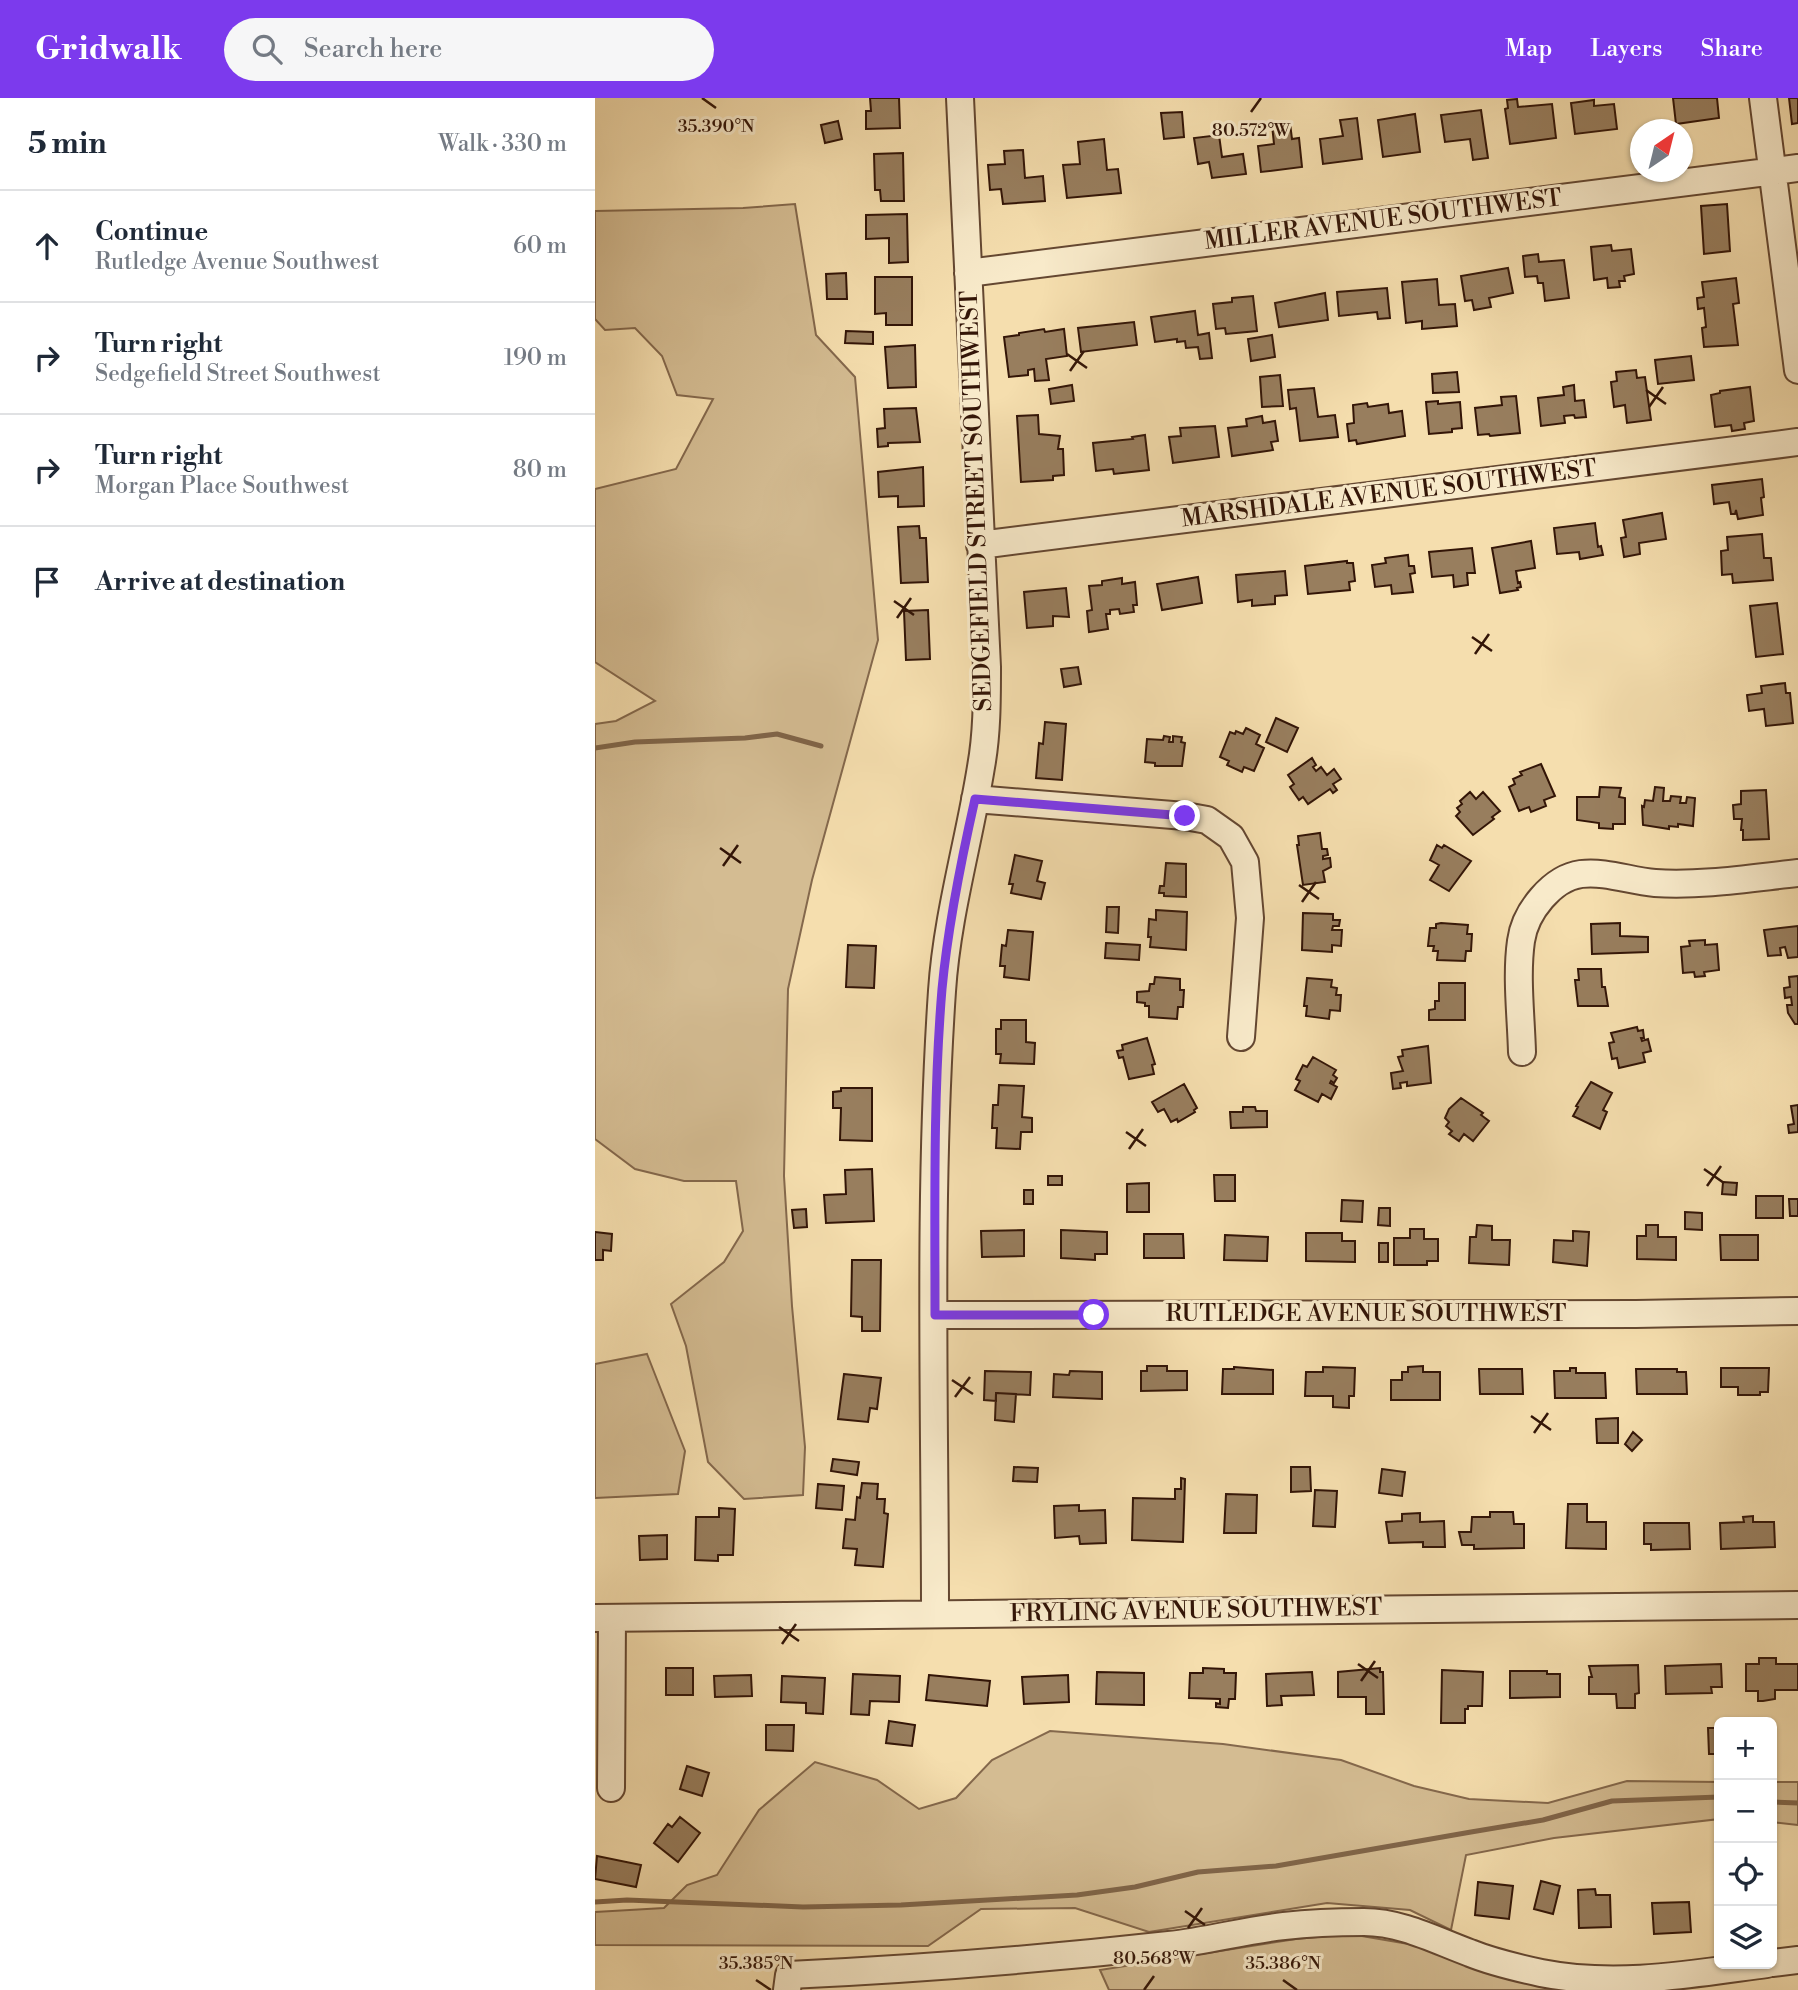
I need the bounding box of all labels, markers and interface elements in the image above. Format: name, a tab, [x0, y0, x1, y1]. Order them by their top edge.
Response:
search box	[224, 18, 714, 81]
text: Gridwalk	[35, 29, 182, 70]
icon: search	[248, 30, 286, 68]
text: Search here	[304, 33, 442, 65]
text: Map	[1505, 34, 1552, 64]
text: Layers	[1590, 34, 1662, 64]
text: Share	[1700, 34, 1763, 64]
text: 35.390°N	[678, 115, 755, 138]
text: 80.572°W	[1212, 119, 1291, 142]
north arrow	[1630, 119, 1693, 182]
text: 5 min	[28, 125, 107, 163]
text: Walk · 330 m	[438, 130, 567, 158]
street label: MILLER AVENUE SOUTHWEST	[1202, 183, 1564, 257]
text: Continue	[95, 216, 208, 248]
icon: ahead	[28, 227, 66, 265]
text: 60 m	[513, 232, 567, 260]
text: Rutledge Avenue Southwest	[95, 248, 379, 276]
street label: SEDGEFIELD STREET SOUTHWEST	[955, 290, 999, 712]
text: Turn right	[95, 328, 223, 360]
icon: right	[28, 339, 66, 377]
text: 190 m	[504, 344, 567, 372]
text: Sedgefield Street Southwest	[95, 360, 381, 388]
text: Turn right	[95, 440, 223, 472]
icon: right	[28, 451, 66, 489]
street label: MARSHDALE AVENUE SOUTHWEST	[1180, 454, 1599, 534]
text: 80 m	[513, 456, 567, 484]
text: Morgan Place Southwest	[95, 472, 349, 500]
icon: arrive	[28, 563, 66, 601]
text: Arrive at destination	[95, 566, 345, 598]
route end	[1169, 800, 1200, 831]
route start	[1078, 1299, 1109, 1330]
street label: RUTLEDGE AVENUE SOUTHWEST	[1166, 1299, 1567, 1329]
street label: FRYLING AVENUE SOUTHWEST	[1009, 1593, 1383, 1629]
map controls	[1714, 1717, 1777, 1969]
button: +	[1714, 1717, 1777, 1780]
button: −	[1714, 1780, 1777, 1843]
button: locate	[1714, 1843, 1777, 1906]
button: layers	[1714, 1906, 1777, 1969]
text: 80.568°W	[1113, 1947, 1196, 1970]
text: 35.385°N	[719, 1952, 794, 1975]
text: 35.386°N	[1245, 1952, 1321, 1975]

